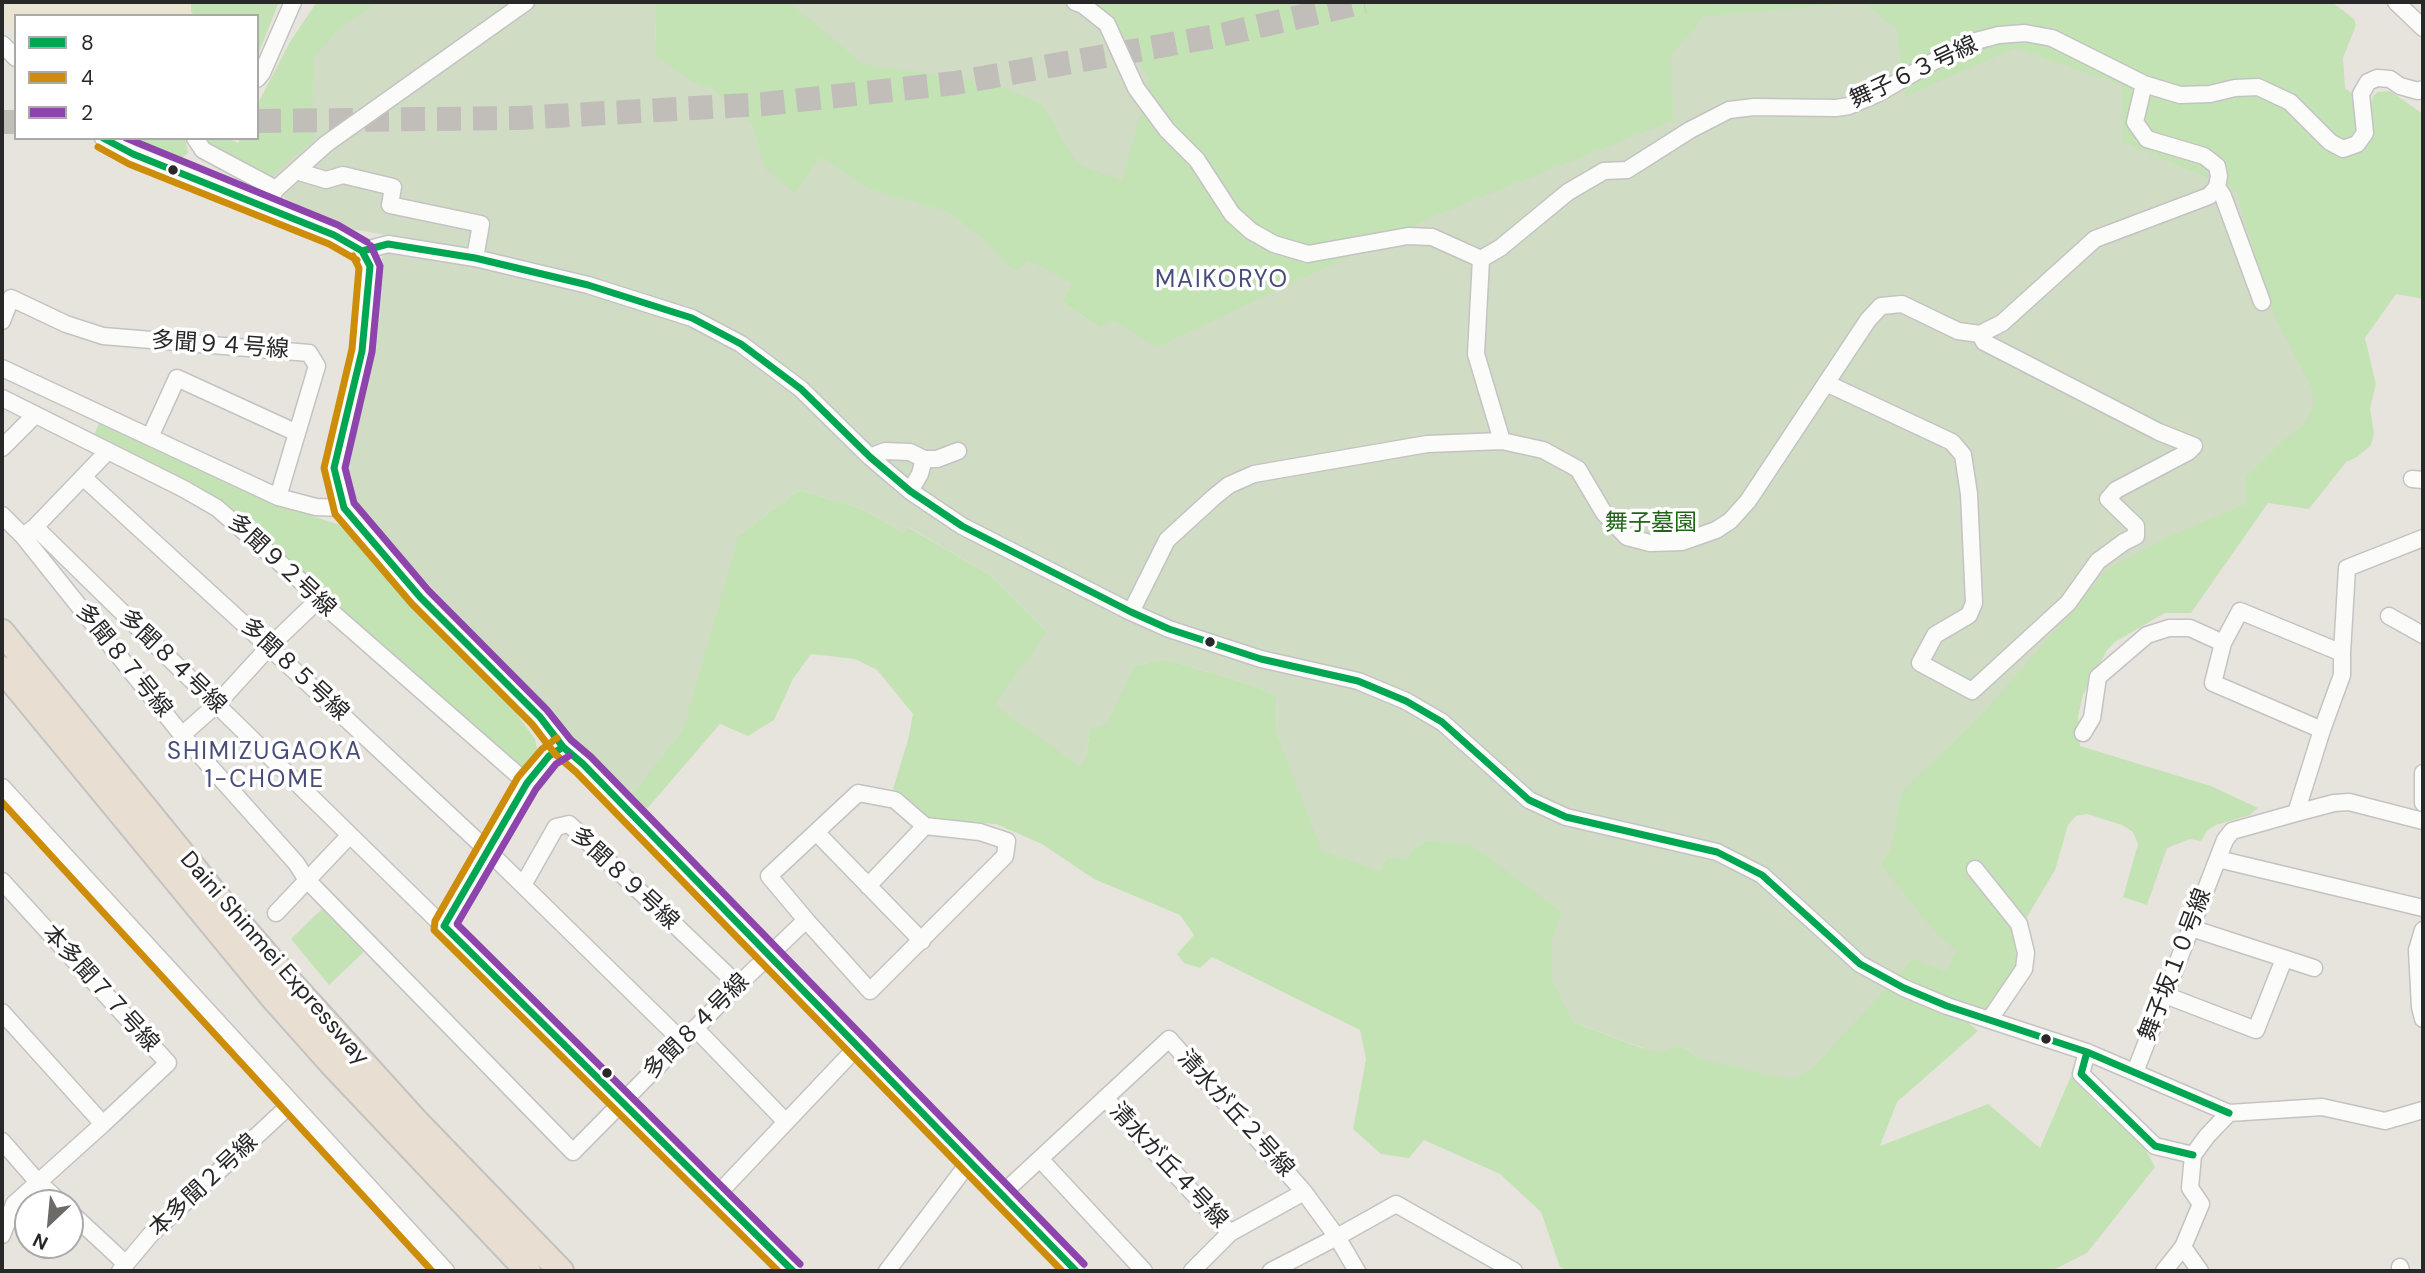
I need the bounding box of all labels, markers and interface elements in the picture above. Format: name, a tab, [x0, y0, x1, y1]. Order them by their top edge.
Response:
legend	[14, 14, 259, 140]
text: 8	[81, 29, 94, 57]
street label: 舞子６３号線	[1846, 31, 1982, 115]
text: 4	[81, 64, 94, 92]
text: 2	[81, 99, 93, 127]
unlabelled marker	[166, 163, 180, 177]
district label: MAIKORYO	[1156, 267, 1288, 295]
street label: 多聞９４号線	[150, 327, 290, 365]
street label: 多聞９２号線	[221, 509, 341, 623]
park label: 舞子墓園	[1605, 510, 1697, 538]
street label: 多聞８７号線	[69, 599, 177, 723]
street label: 多聞８４号線	[113, 604, 231, 720]
street label: 多聞８５号線	[234, 613, 354, 727]
unlabelled marker	[1203, 635, 1217, 649]
district label: SHIMIZUGAOKA 1-CHOME	[168, 739, 362, 795]
street label: 多聞８９号線	[564, 822, 684, 936]
street label: Daini Shinmei Expressway	[174, 847, 374, 1071]
street label: 舞子坂１０号線	[2134, 885, 2218, 1045]
street label: 本多聞７７号線	[36, 920, 164, 1058]
street label: 多聞８４号線	[638, 968, 756, 1086]
unlabelled marker	[2039, 1032, 2053, 1046]
street label: 清水が丘２号線	[1171, 1045, 1299, 1183]
unlabelled marker	[600, 1066, 614, 1080]
street label: 清水が丘４号線	[1103, 1098, 1233, 1234]
street label: 本多聞２号線	[144, 1129, 264, 1243]
north arrow	[14, 1189, 84, 1259]
text: N	[29, 1227, 52, 1256]

